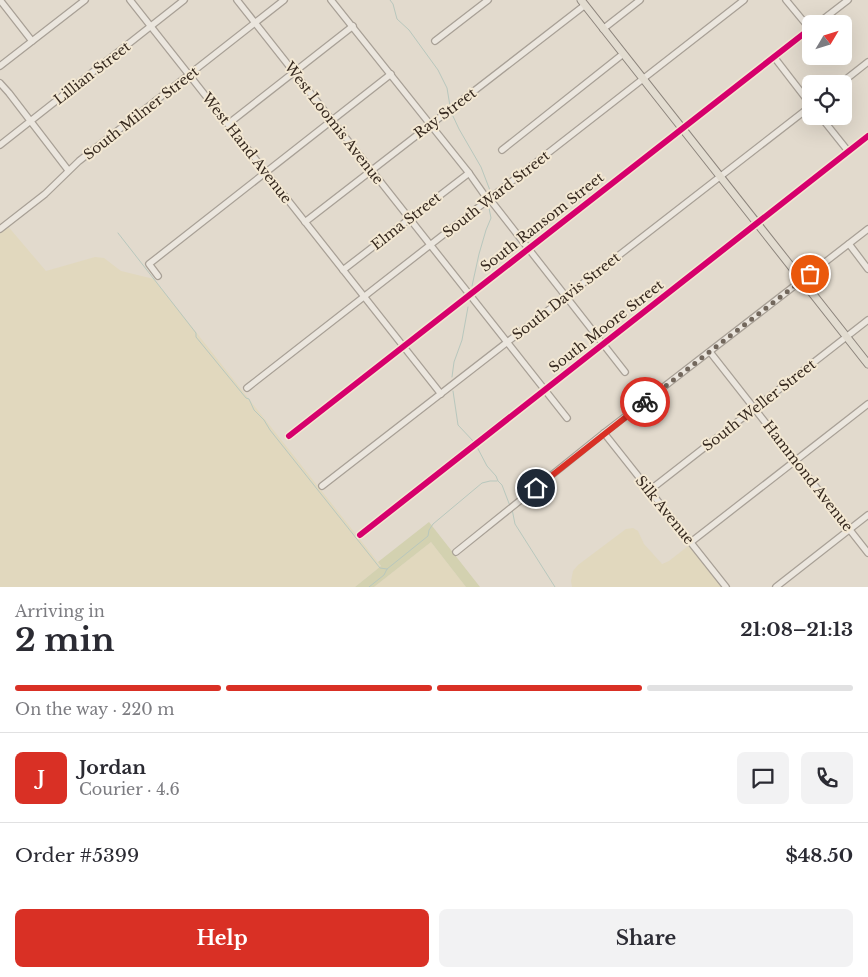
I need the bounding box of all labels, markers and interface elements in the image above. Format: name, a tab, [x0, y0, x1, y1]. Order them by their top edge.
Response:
north arrow	[802, 15, 852, 65]
map controls	[802, 15, 852, 125]
street label: Lillian Street	[50, 37, 134, 109]
street label: West Loomis Avenue	[280, 57, 387, 188]
street label: South Milner Street	[80, 62, 203, 164]
button: locate	[802, 75, 852, 125]
street label: Ray Street	[410, 83, 480, 142]
street label: West Hand Avenue	[198, 88, 296, 207]
street label: South Ward Street	[439, 146, 554, 241]
street label: South Ransom Street	[477, 168, 608, 276]
street label: Elma Street	[368, 188, 445, 254]
street label: South Davis Street	[508, 248, 624, 344]
pin	[789, 253, 831, 295]
icon: bag	[796, 260, 824, 288]
street label: South Moore Street	[545, 275, 667, 376]
street label: South Weller Street	[699, 355, 820, 455]
courier	[620, 377, 670, 427]
icon: bike	[631, 388, 659, 416]
street label: Hammond Avenue	[759, 417, 857, 535]
pin	[515, 467, 557, 509]
street label: Silk Avenue	[632, 472, 698, 548]
icon: home	[522, 474, 550, 502]
text: Arriving in	[15, 601, 105, 621]
text: 21:08–21:13	[740, 618, 853, 641]
text: 2 min	[15, 620, 115, 660]
text: On the way · 220 m	[15, 699, 175, 719]
button: chat	[737, 752, 789, 804]
button: phone	[801, 752, 853, 804]
text: Jordan	[79, 756, 146, 779]
text: J	[37, 766, 45, 789]
text: Courier · 4.6	[79, 779, 180, 799]
text: Order #5399	[15, 844, 139, 867]
text: $48.50	[785, 844, 853, 867]
button: Help	[15, 909, 429, 967]
button: Share	[439, 909, 853, 967]

